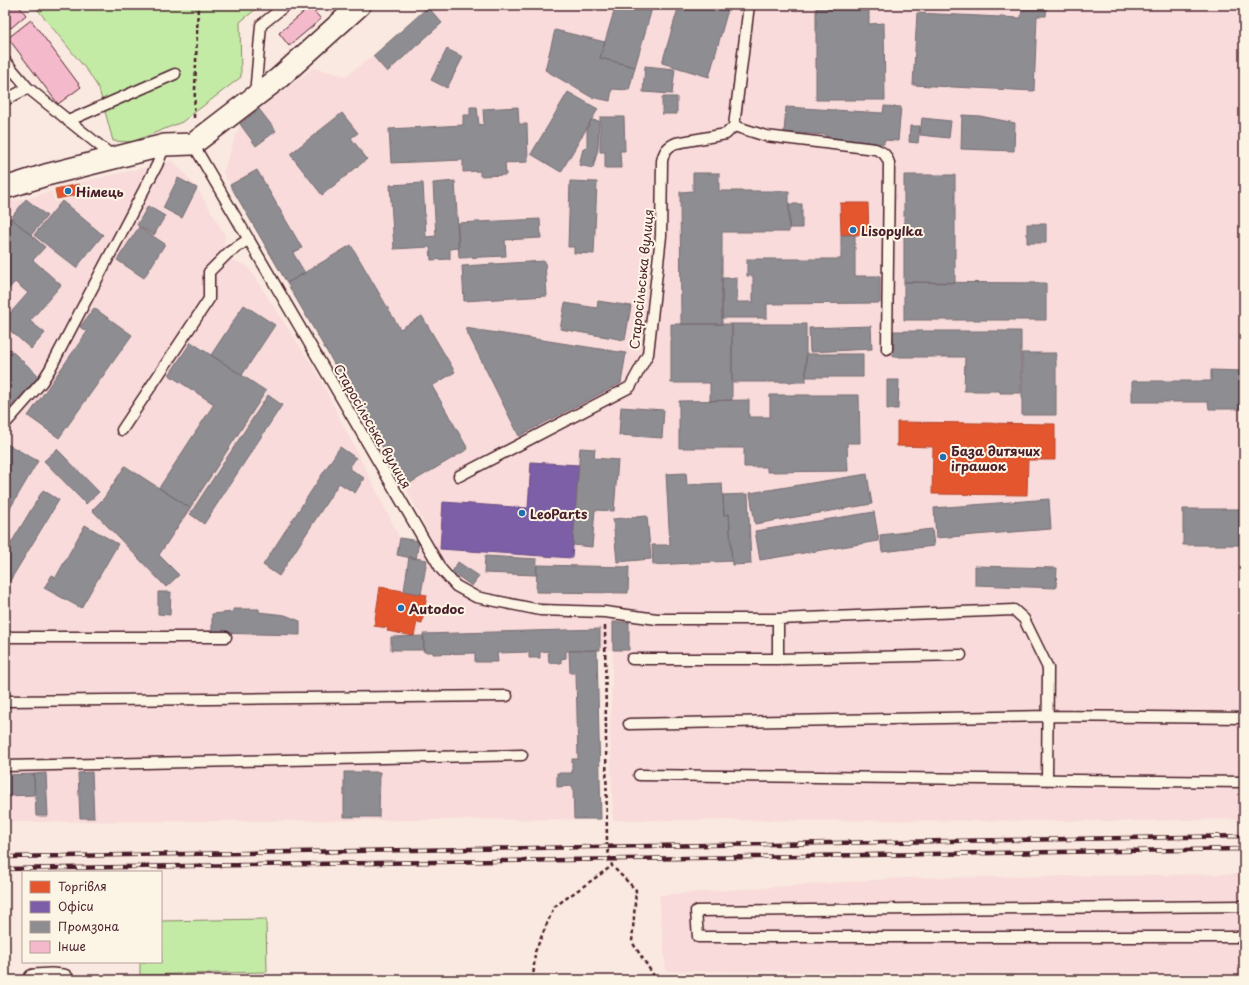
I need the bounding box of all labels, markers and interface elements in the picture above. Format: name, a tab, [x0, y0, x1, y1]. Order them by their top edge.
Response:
place label: Німець	[76, 182, 124, 201]
marker: Німець	[63, 186, 73, 196]
street label: Старосільська вулиця	[624, 208, 658, 350]
place label: Lisopylka	[861, 221, 923, 240]
marker: Lisopylka	[848, 225, 858, 235]
street label: Старосільська вулиця	[330, 360, 416, 492]
place label: База дитячих іграшок	[951, 441, 1040, 475]
marker: База дитячих іграшок	[938, 452, 948, 462]
place label: LeoParts	[530, 504, 587, 523]
marker: LeoParts	[517, 508, 527, 518]
place label: Autodoc	[409, 599, 464, 618]
marker: Autodoc	[396, 603, 406, 613]
legend	[22, 871, 162, 963]
text: Торгівля	[58, 877, 107, 895]
text: Офіси	[58, 897, 94, 915]
text: Промзона	[58, 917, 120, 935]
text: Інше	[58, 937, 86, 955]

